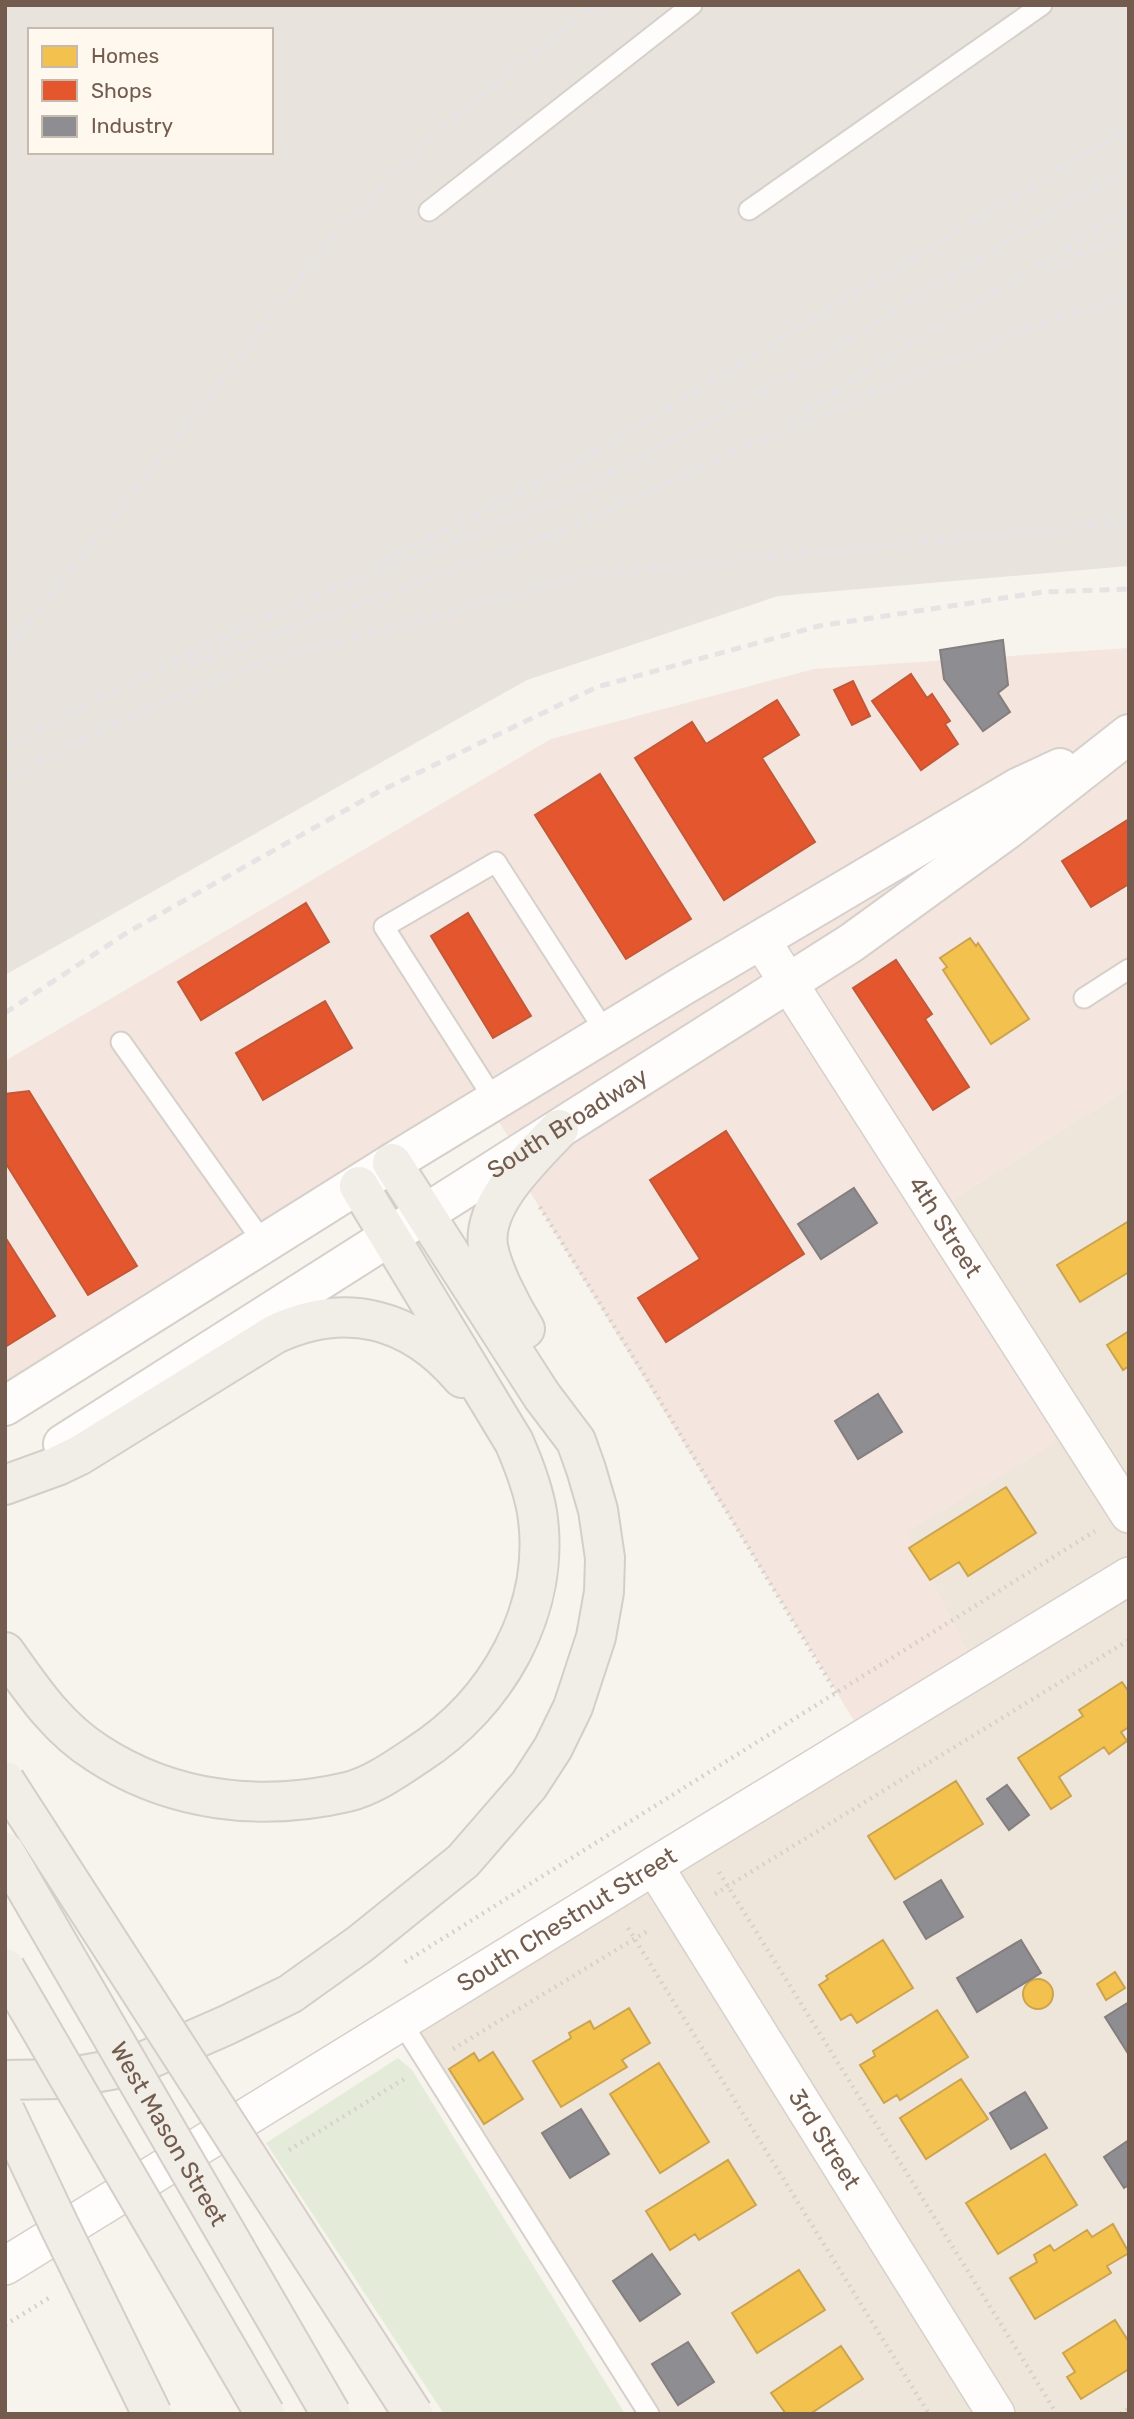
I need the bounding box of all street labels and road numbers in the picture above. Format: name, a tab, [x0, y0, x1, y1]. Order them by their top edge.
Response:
street label: South Broadway	[482, 1062, 653, 1184]
street label: 4th Street	[902, 1171, 988, 1283]
street label: South Chestnut Street	[452, 1842, 682, 1998]
street label: West Mason Street	[104, 2037, 233, 2231]
street label: 3rd Street	[783, 2084, 866, 2194]

